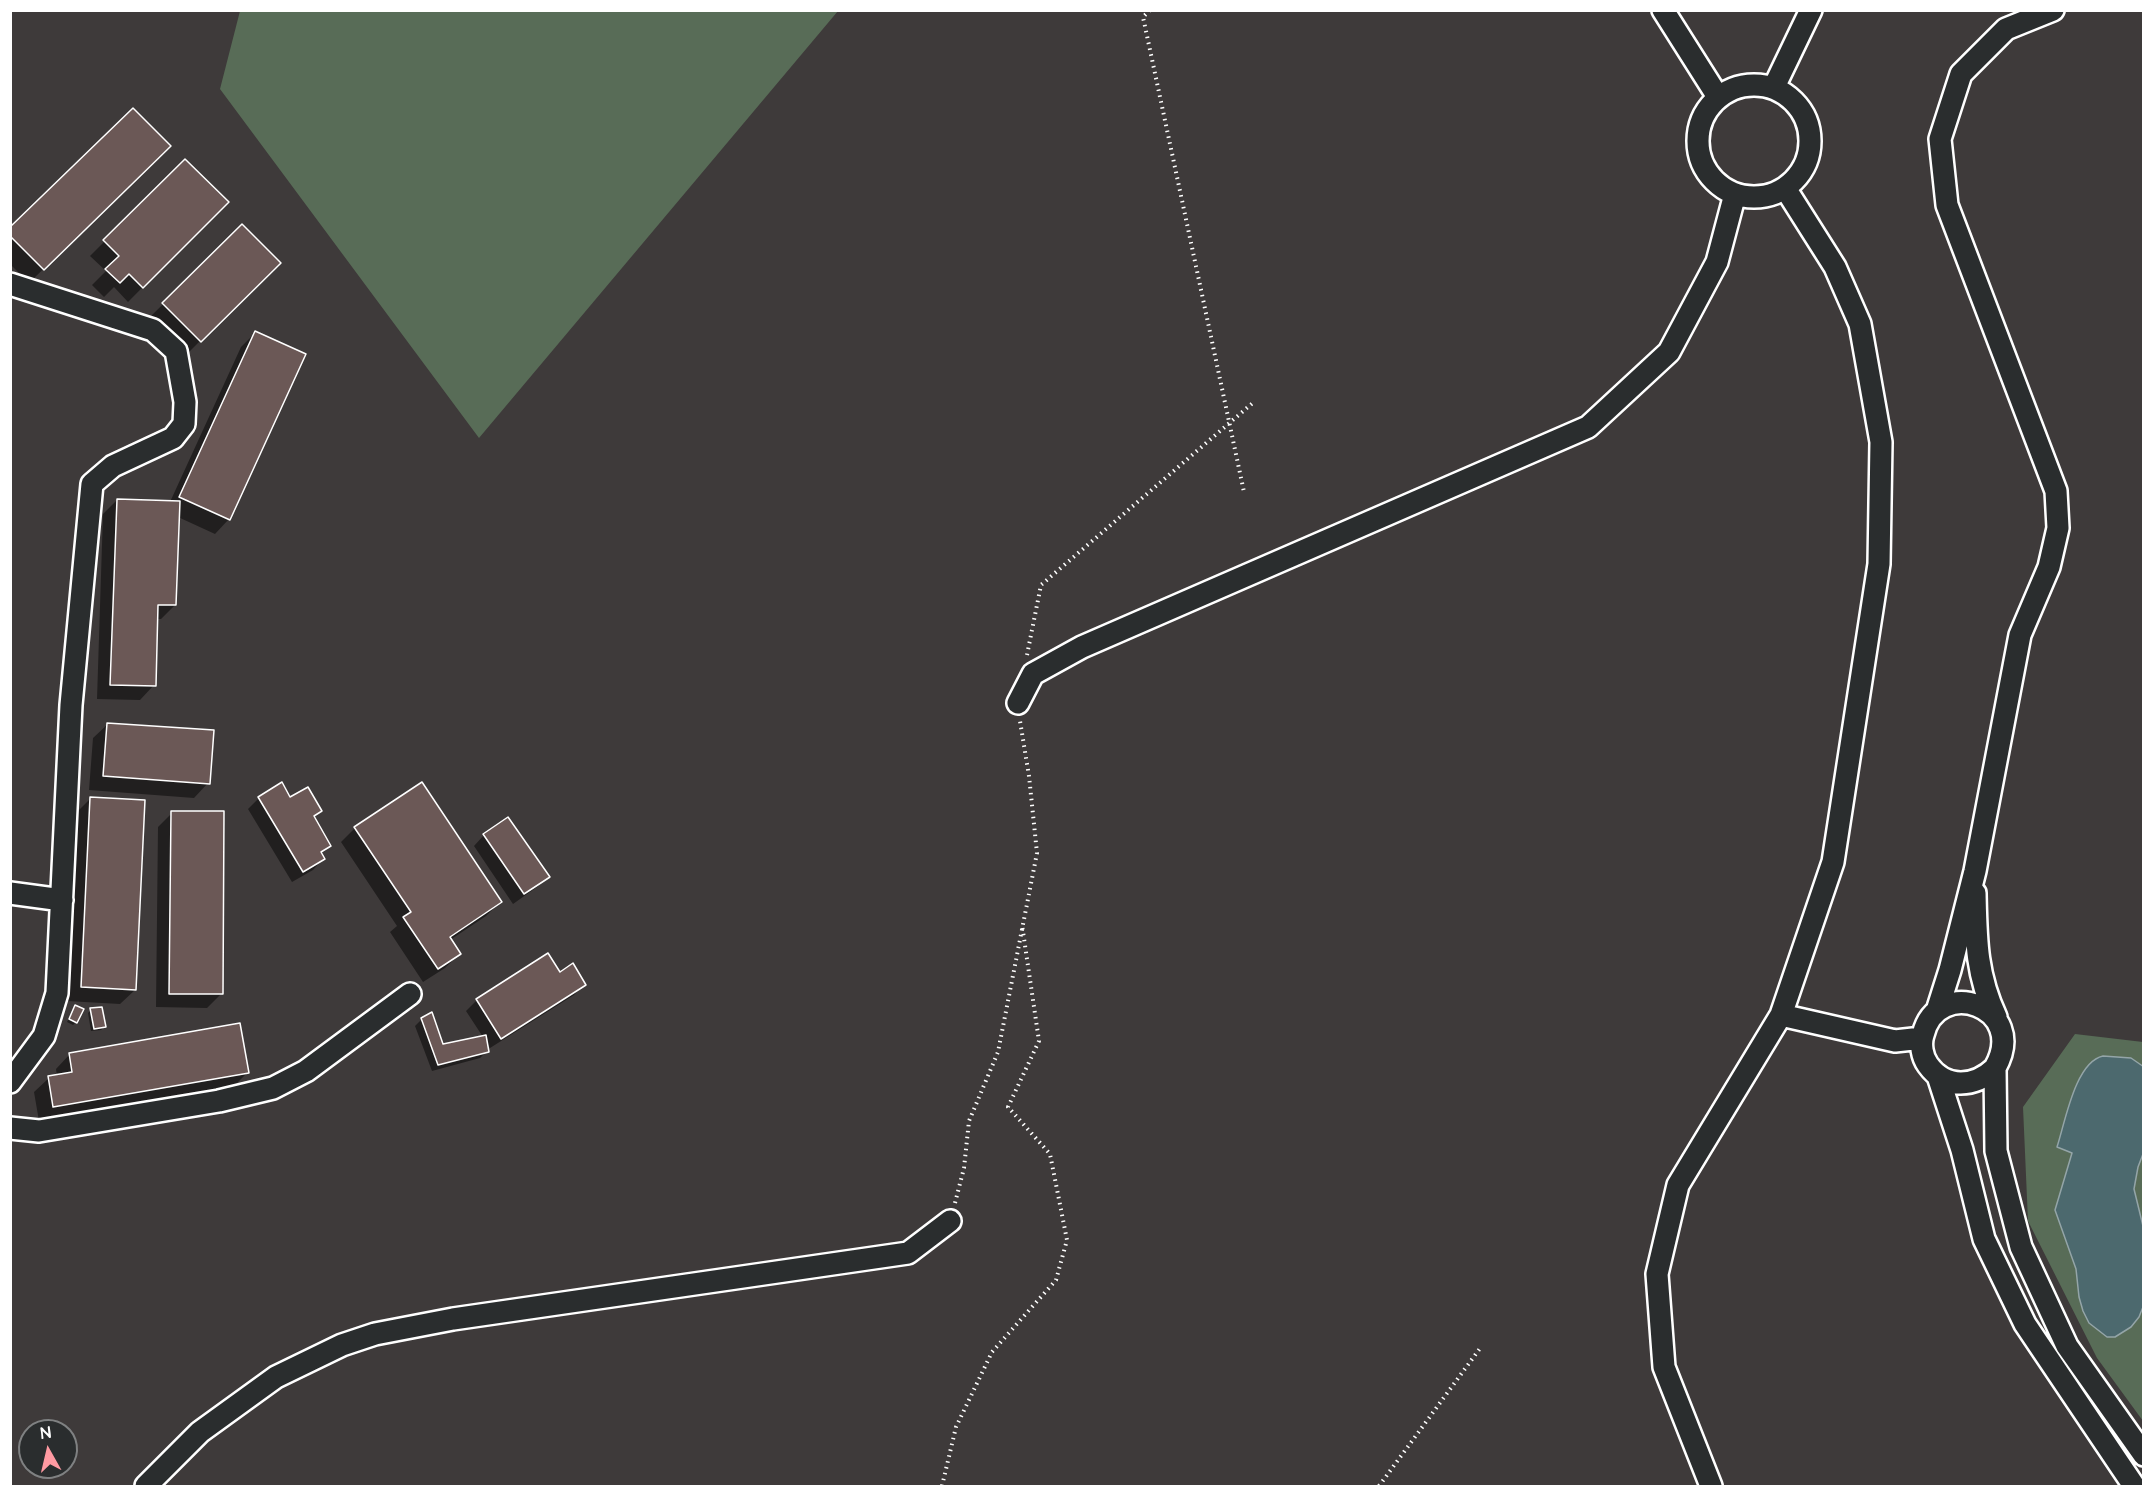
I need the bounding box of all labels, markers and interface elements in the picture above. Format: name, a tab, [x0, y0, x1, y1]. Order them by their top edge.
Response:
north arrow	[18, 1419, 78, 1479]
text: N	[39, 1422, 52, 1445]

